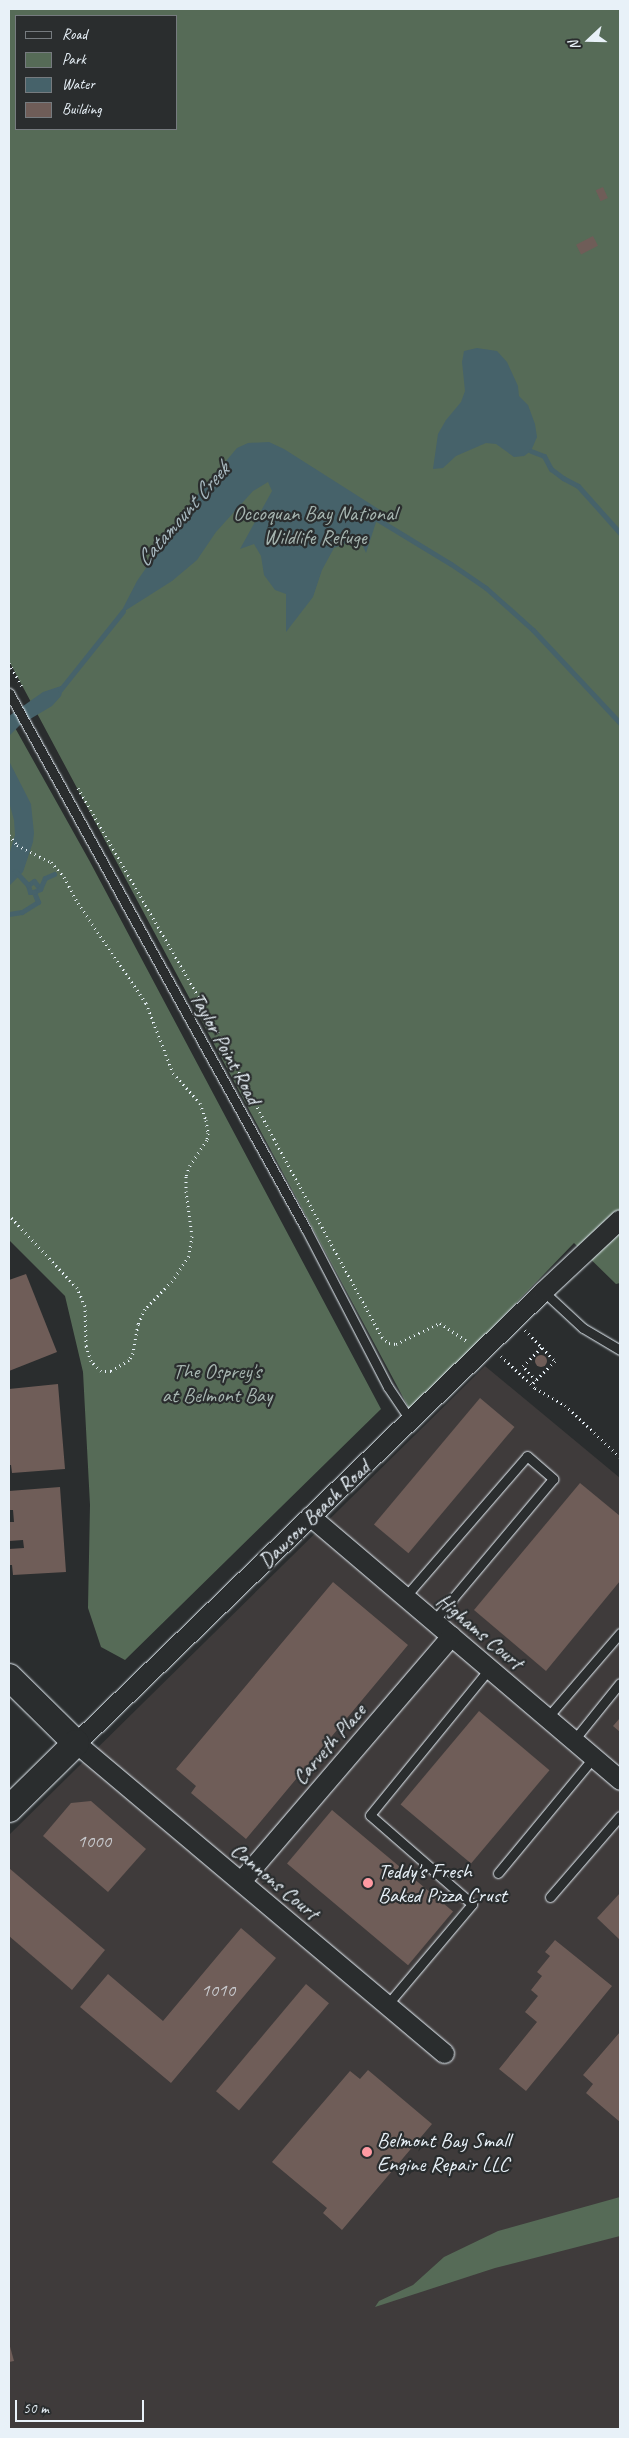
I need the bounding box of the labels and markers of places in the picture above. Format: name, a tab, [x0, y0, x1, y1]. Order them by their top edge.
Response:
place label: Teddy's Fresh Baked Pizza Crust	[378, 1858, 506, 1908]
marker: Teddy's Fresh Baked Pizza Crust	[362, 1877, 374, 1889]
place label: Belmont Bay Small Engine Repair LLC	[377, 2127, 510, 2177]
marker: Belmont Bay Small Engine Repair LLC	[361, 2146, 373, 2158]

